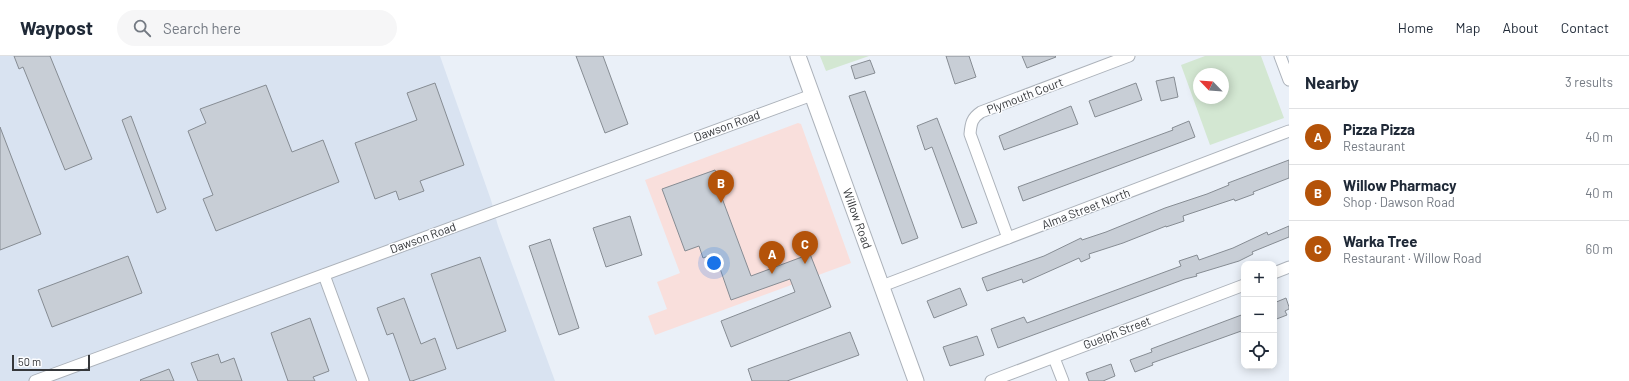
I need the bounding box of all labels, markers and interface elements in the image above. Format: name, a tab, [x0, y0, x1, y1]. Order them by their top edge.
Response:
search box	[117, 10, 397, 46]
text: Waypost	[20, 16, 93, 39]
icon: search	[131, 17, 153, 39]
text: Search here	[163, 19, 241, 37]
text: Home	[1398, 19, 1434, 36]
text: Map	[1456, 19, 1480, 36]
text: About	[1502, 19, 1539, 36]
text: Contact	[1561, 19, 1609, 36]
north arrow	[1193, 68, 1229, 104]
text: Nearby	[1305, 72, 1359, 92]
street label: Plymouth Court	[985, 74, 1065, 116]
text: 3 results	[1565, 74, 1613, 90]
street label: Dawson Road	[692, 107, 762, 144]
text: Pizza Pizza	[1343, 120, 1415, 138]
text: A	[1314, 129, 1322, 145]
text: 40 m	[1585, 129, 1613, 145]
text: Restaurant	[1343, 138, 1405, 154]
pin: B	[708, 170, 734, 203]
text: Willow Pharmacy	[1343, 176, 1457, 194]
street label: Alma Street North	[1039, 185, 1132, 231]
text: B	[1314, 185, 1322, 201]
text: 40 m	[1585, 185, 1613, 201]
street label: Willow Road	[841, 186, 875, 250]
text: Shop · Dawson Road	[1343, 194, 1455, 210]
street label: Dawson Road	[388, 219, 458, 256]
pin: C	[792, 231, 818, 264]
text: Warka Tree	[1343, 232, 1417, 250]
pin: A	[759, 241, 785, 274]
text: C	[1314, 241, 1322, 257]
text: 60 m	[1586, 241, 1613, 257]
text: Restaurant · Willow Road	[1343, 250, 1482, 266]
your location	[704, 253, 724, 273]
map controls	[1241, 261, 1277, 369]
button: +	[1241, 261, 1277, 297]
button: −	[1241, 297, 1277, 333]
street label: Guelph Street	[1081, 313, 1152, 351]
button: locate	[1241, 333, 1277, 369]
scale bar	[12, 353, 90, 372]
text: 50 m	[18, 355, 41, 368]

